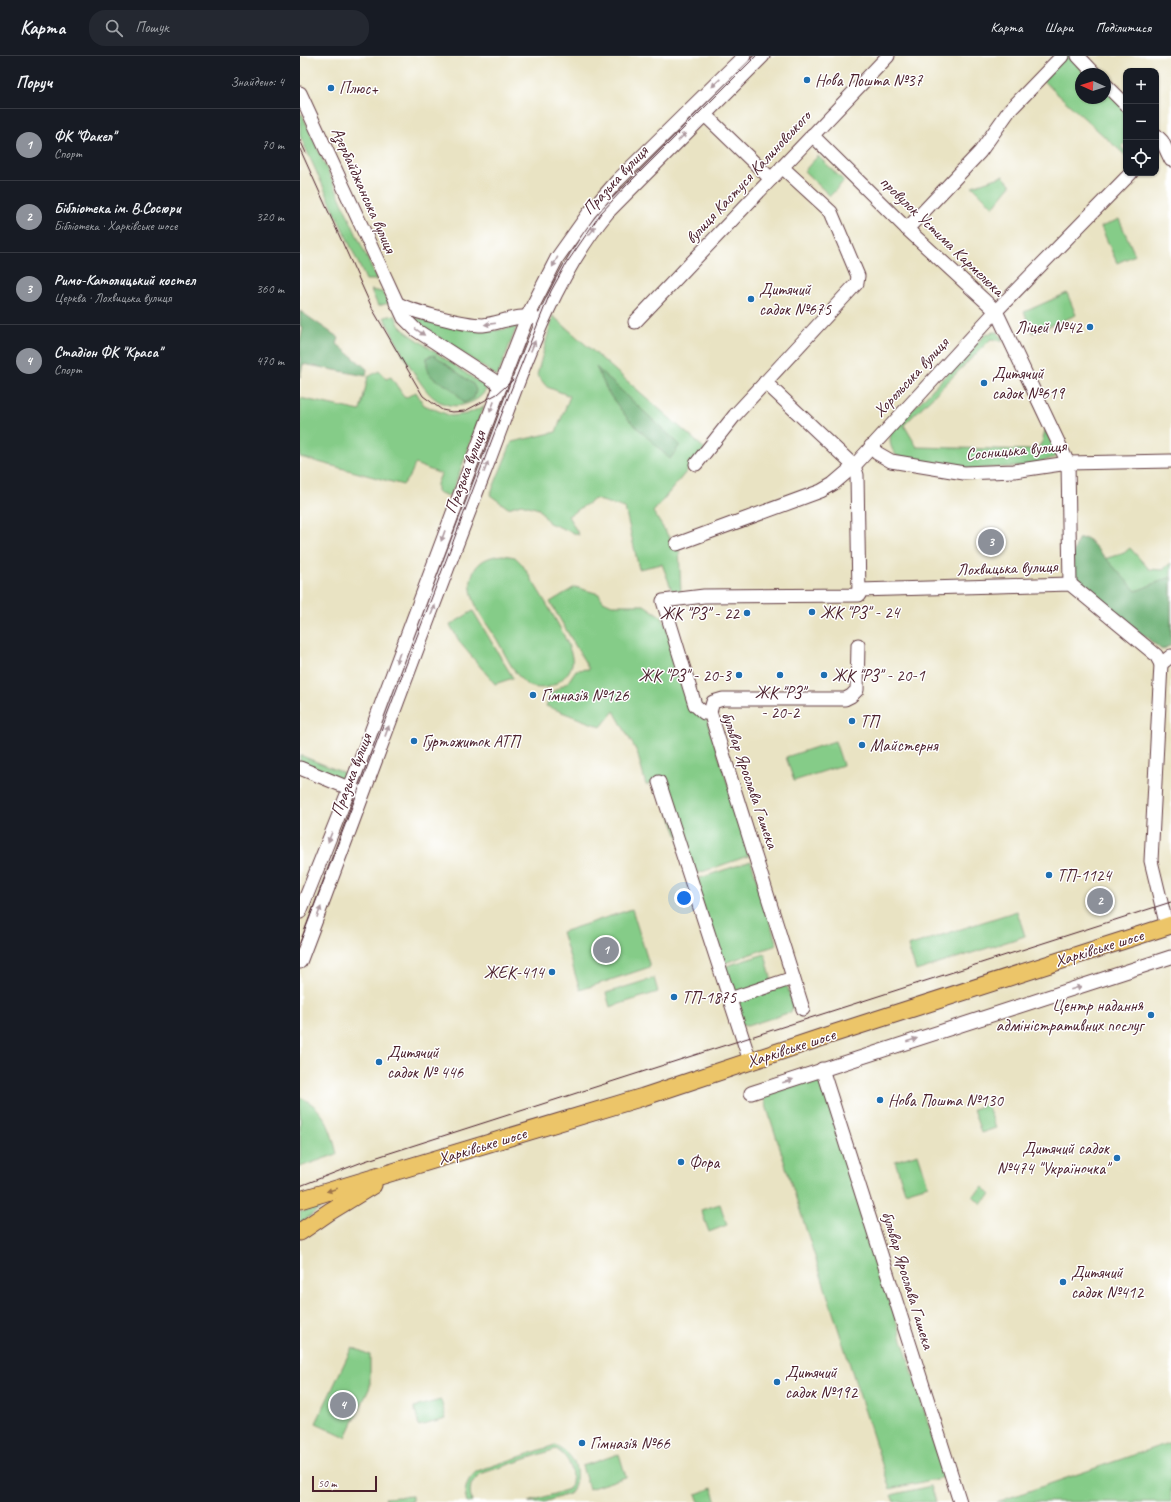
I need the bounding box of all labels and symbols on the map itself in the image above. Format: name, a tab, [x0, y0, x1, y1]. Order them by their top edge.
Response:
north arrow	[1075, 68, 1111, 104]
place label: Нова Пошта №37	[815, 70, 924, 91]
marker: Нова Пошта №37	[802, 75, 812, 85]
place label: Плюс+	[339, 78, 379, 99]
one-way arrow	[711, 78, 721, 88]
marker: Плюс+	[326, 83, 336, 93]
street label: вулиця Кастуся Калиновського	[681, 104, 817, 248]
street label: Азербайджанська вулиця	[326, 124, 402, 258]
one-way arrow	[677, 132, 687, 142]
street label: Празька вулиця	[578, 140, 654, 220]
street label: провулок Устима Кармелюка	[875, 171, 1010, 302]
one-way arrow	[588, 225, 597, 236]
one-way arrow	[551, 257, 558, 268]
place label: Дитячий садок №675	[759, 279, 832, 320]
marker: Дитячий садок №675	[746, 294, 756, 304]
place label: Ліцей №42	[1015, 317, 1083, 338]
one-way arrow	[484, 321, 496, 327]
marker: Ліцей №42	[1085, 322, 1095, 332]
one-way arrow	[415, 328, 425, 336]
street label: Хорольська вулиця	[869, 332, 954, 421]
one-way arrow	[531, 339, 537, 351]
place label: Дитячий садок №619	[992, 363, 1065, 404]
marker: Дитячий садок №619	[979, 378, 989, 388]
one-way arrow	[489, 402, 495, 414]
street label: Празька вулиця	[440, 426, 492, 517]
street label: Сосницька вулиця	[965, 435, 1068, 465]
one-way arrow	[484, 461, 490, 473]
pin: 3	[978, 527, 1004, 557]
one-way arrow	[440, 530, 446, 542]
street label: Лохвицька вулиця	[956, 556, 1059, 580]
place label: ЖК "РЗ" - 24	[820, 602, 902, 623]
one-way arrow	[430, 603, 436, 615]
place label: ЖК "РЗ" - 22	[660, 603, 740, 624]
marker: ЖК "РЗ" - 24	[807, 607, 817, 617]
marker: ЖК "РЗ" - 22	[742, 608, 752, 618]
one-way arrow	[394, 652, 400, 664]
place label: ЖК "РЗ" - 20-3	[638, 665, 732, 686]
place label: ЖК "РЗ" - 20-1	[832, 665, 926, 686]
marker: ЖК "РЗ" - 20-3	[734, 670, 744, 680]
marker: ЖК "РЗ" - 20-2	[775, 670, 785, 680]
marker: ЖК "РЗ" - 20-1	[819, 670, 829, 680]
place label: ЖК "РЗ" - 20-2	[755, 682, 809, 723]
place label: Гімназія №126	[541, 685, 630, 706]
marker: Гімназія №126	[528, 690, 538, 700]
street label: бульвар Ярослава Гашека	[717, 709, 784, 852]
place label: ТП	[860, 711, 881, 732]
marker: ТП	[847, 716, 857, 726]
one-way arrow	[385, 725, 391, 737]
street label: Празька вулиця	[326, 729, 378, 820]
place label: Гуртожиток АТП	[422, 731, 522, 752]
place label: Майстерня	[870, 735, 939, 756]
marker: Гуртожиток АТП	[409, 736, 419, 746]
marker: Майстерня	[857, 740, 867, 750]
one-way arrow	[326, 832, 332, 844]
place label: ТП-1124	[1057, 865, 1113, 886]
marker: ТП-1124	[1044, 870, 1054, 880]
pin: 2	[1087, 886, 1113, 916]
your location	[674, 888, 694, 908]
one-way arrow	[316, 906, 322, 918]
street label: Харківське шосе	[1052, 924, 1147, 971]
pin: 1	[593, 935, 619, 965]
place label: ЖЕК-414	[484, 962, 546, 983]
marker: ЖЕК-414	[547, 967, 557, 977]
one-way arrow	[1070, 985, 1082, 991]
place label: ТП-1875	[682, 987, 737, 1008]
marker: ТП-1875	[669, 992, 679, 1002]
place label: Центр надання адміністративних послуг	[996, 995, 1145, 1036]
marker: Центр надання адміністративних послуг	[1146, 1010, 1156, 1020]
street label: Харківське шосе	[744, 1023, 839, 1072]
one-way arrow	[906, 1037, 918, 1043]
place label: Дитячий садок № 446	[387, 1042, 465, 1083]
marker: Дитячий садок № 446	[374, 1057, 384, 1067]
one-way arrow	[782, 1077, 794, 1083]
place label: Нова Пошта №130	[888, 1090, 1004, 1111]
marker: Нова Пошта №130	[875, 1095, 885, 1105]
street label: Харківське шосе	[435, 1122, 530, 1169]
place label: Дитячий садок №474 "Україночка"	[997, 1138, 1113, 1179]
place label: Фора	[689, 1152, 721, 1173]
marker: Дитячий садок №474 "Україночка"	[1112, 1153, 1122, 1163]
marker: Фора	[676, 1157, 686, 1167]
one-way arrow	[326, 1187, 338, 1193]
street label: бульвар Ярослава Гашека	[877, 1209, 939, 1353]
place label: Дитячий садок №412	[1071, 1262, 1144, 1303]
marker: Дитячий садок №412	[1058, 1277, 1068, 1287]
place label: Дитячий садок №192	[785, 1362, 858, 1403]
marker: Дитячий садок №192	[772, 1377, 782, 1387]
pin: 4	[330, 1390, 356, 1420]
place label: Гімназія №66	[590, 1433, 671, 1454]
marker: Гімназія №66	[577, 1438, 587, 1448]
scale bar	[312, 1474, 377, 1493]

